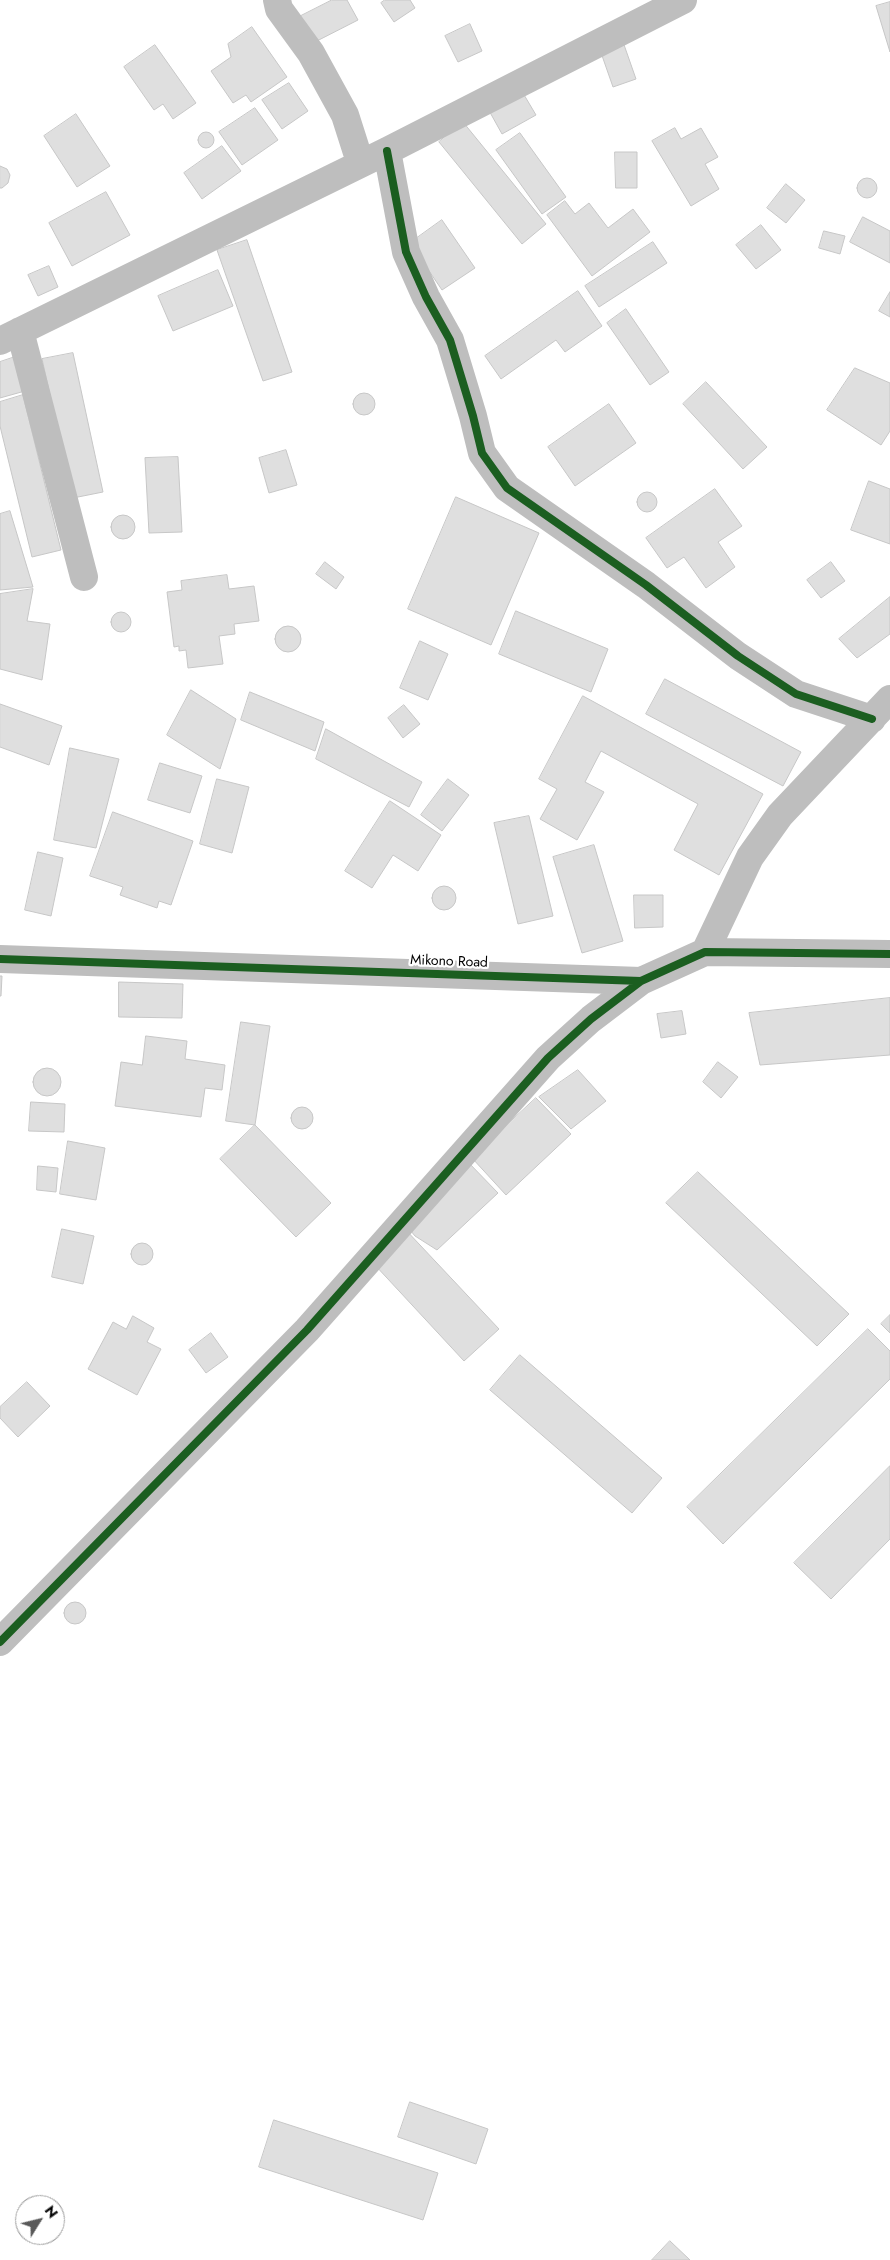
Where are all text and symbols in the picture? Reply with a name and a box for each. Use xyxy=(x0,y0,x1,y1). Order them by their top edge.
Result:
street label: Mikono Road xyxy=(410,952,488,972)
north arrow xyxy=(15,2195,65,2245)
text: N xyxy=(40,2201,63,2222)

